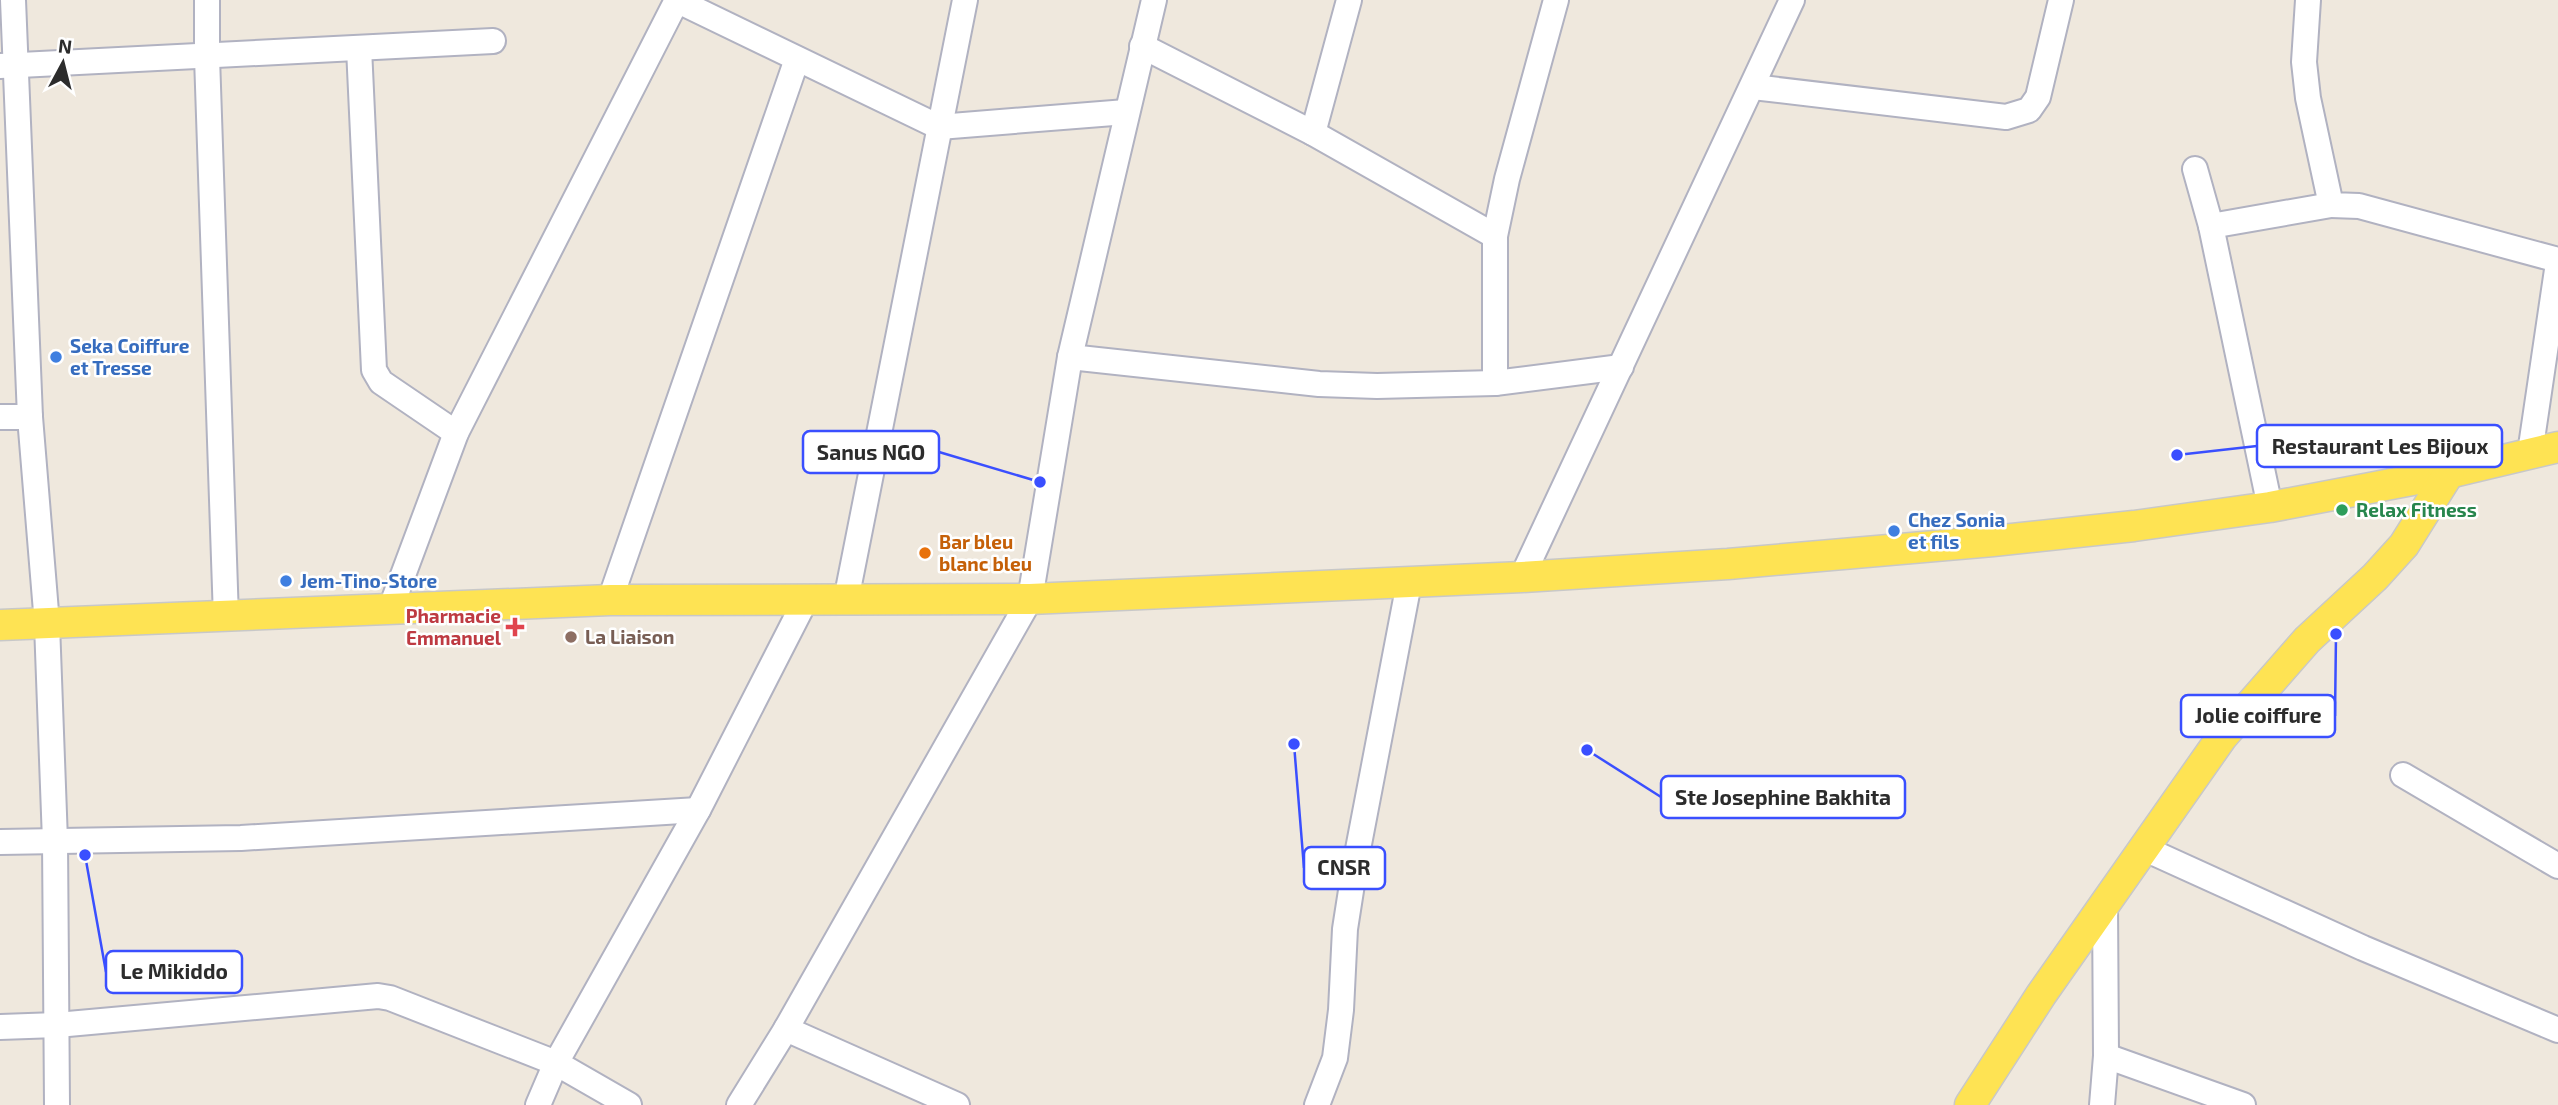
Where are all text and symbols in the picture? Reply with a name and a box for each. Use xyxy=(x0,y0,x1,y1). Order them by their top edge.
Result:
north arrow xyxy=(28,28,98,98)
text: N xyxy=(57,33,73,58)
place label: Seka Coiffure et Tresse xyxy=(70,334,190,379)
marker: Seka Coiffure et Tresse xyxy=(48,349,64,365)
callout: Restaurant Les Bijoux xyxy=(2257,425,2502,467)
callout: Sanus NGO xyxy=(803,431,939,473)
text: Restaurant Les Bijoux xyxy=(2272,433,2488,458)
text: Sanus NGO xyxy=(817,439,925,464)
place label: Relax Fitness xyxy=(2356,498,2477,521)
marker: Relax Fitness xyxy=(2334,502,2350,518)
place label: Chez Sonia et fils xyxy=(1908,508,2005,553)
marker: Chez Sonia et fils xyxy=(1886,523,1902,539)
place label: Bar bleu blanc bleu xyxy=(939,530,1032,575)
marker: Bar bleu blanc bleu xyxy=(917,545,933,561)
place label: Jem-Tino-Store xyxy=(300,569,437,592)
marker: Jem-Tino-Store xyxy=(278,573,294,589)
place label: Pharmacie Emmanuel xyxy=(406,604,502,649)
marker: Pharmacie Emmanuel xyxy=(507,619,523,635)
place label: La Liaison xyxy=(585,625,674,648)
marker: La Liaison xyxy=(563,629,579,645)
callout: Jolie coiffure xyxy=(2181,695,2335,737)
text: Jolie coiffure xyxy=(2195,702,2322,727)
callout: Ste Josephine Bakhita xyxy=(1661,776,1905,818)
text: Ste Josephine Bakhita xyxy=(1675,784,1891,809)
callout: CNSR xyxy=(1304,847,1385,889)
text: CNSR xyxy=(1317,854,1371,879)
callout: Le Mikiddo xyxy=(106,951,242,993)
text: Le Mikiddo xyxy=(120,958,228,983)

